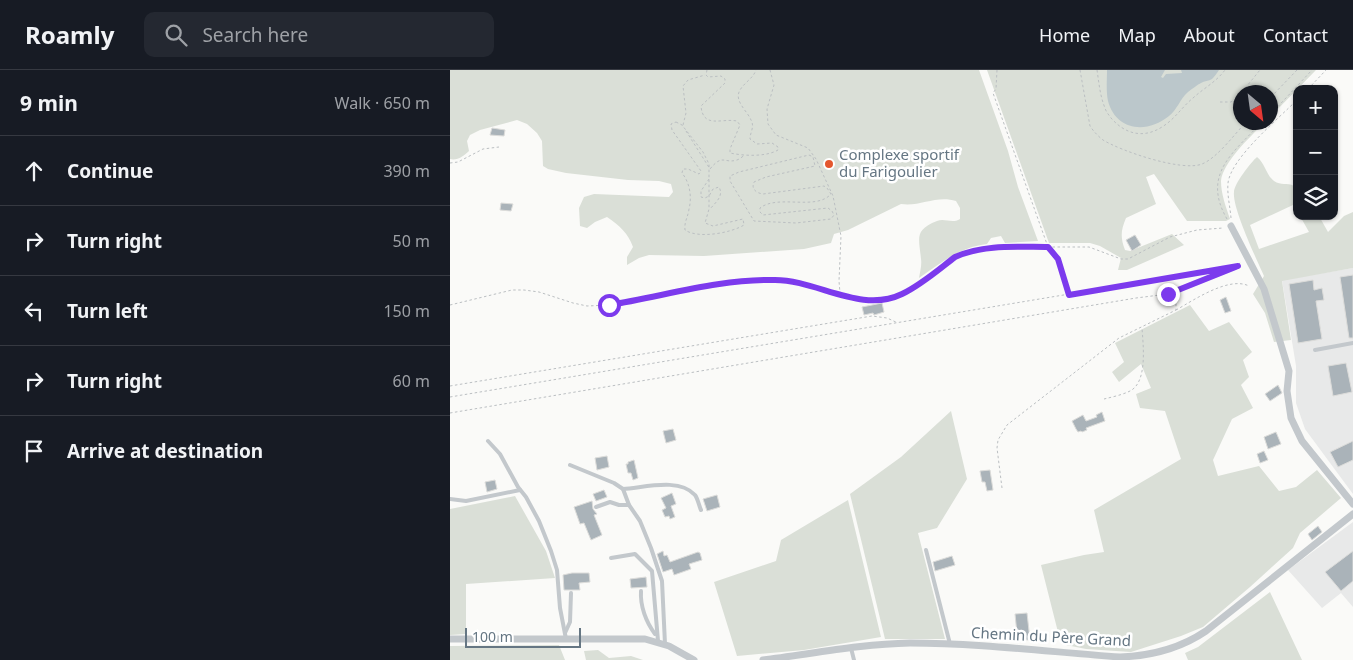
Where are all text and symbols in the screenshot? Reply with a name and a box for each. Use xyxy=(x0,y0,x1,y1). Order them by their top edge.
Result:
search box xyxy=(144,12,494,57)
text: Roamly xyxy=(25,18,114,51)
icon: search xyxy=(162,21,190,49)
text: Search here xyxy=(202,22,308,48)
text: Home xyxy=(1039,23,1090,47)
text: Map xyxy=(1118,23,1156,47)
text: About xyxy=(1184,23,1235,47)
text: Contact xyxy=(1263,23,1328,47)
north arrow xyxy=(1233,85,1278,130)
map controls xyxy=(1293,85,1338,220)
button: + xyxy=(1293,85,1338,130)
text: 9 min xyxy=(20,89,78,117)
text: Walk · 650 m xyxy=(335,92,430,114)
button: − xyxy=(1293,130,1338,175)
place label: Complexe sportif du Farigoulier xyxy=(839,144,960,181)
icon: ahead xyxy=(20,157,48,185)
text: Continue xyxy=(67,158,153,184)
marker: Complexe sportif du Farigoulier xyxy=(823,158,835,170)
text: 390 m xyxy=(383,160,430,182)
button: layers xyxy=(1293,175,1338,220)
icon: right xyxy=(20,227,48,255)
text: Turn right xyxy=(67,228,162,254)
text: 50 m xyxy=(393,230,430,252)
route end xyxy=(1157,283,1180,306)
route start xyxy=(598,294,621,317)
icon: left xyxy=(20,297,48,325)
text: Turn left xyxy=(67,298,148,324)
text: 150 m xyxy=(383,300,430,322)
icon: right xyxy=(20,367,48,395)
text: Turn right xyxy=(67,368,162,394)
text: 60 m xyxy=(393,370,430,392)
icon: arrive xyxy=(20,437,48,465)
text: Arrive at destination xyxy=(67,438,263,464)
street label: Chemin du Père Grand xyxy=(971,622,1132,650)
scale bar xyxy=(465,625,581,648)
text: 100 m xyxy=(472,627,513,646)

